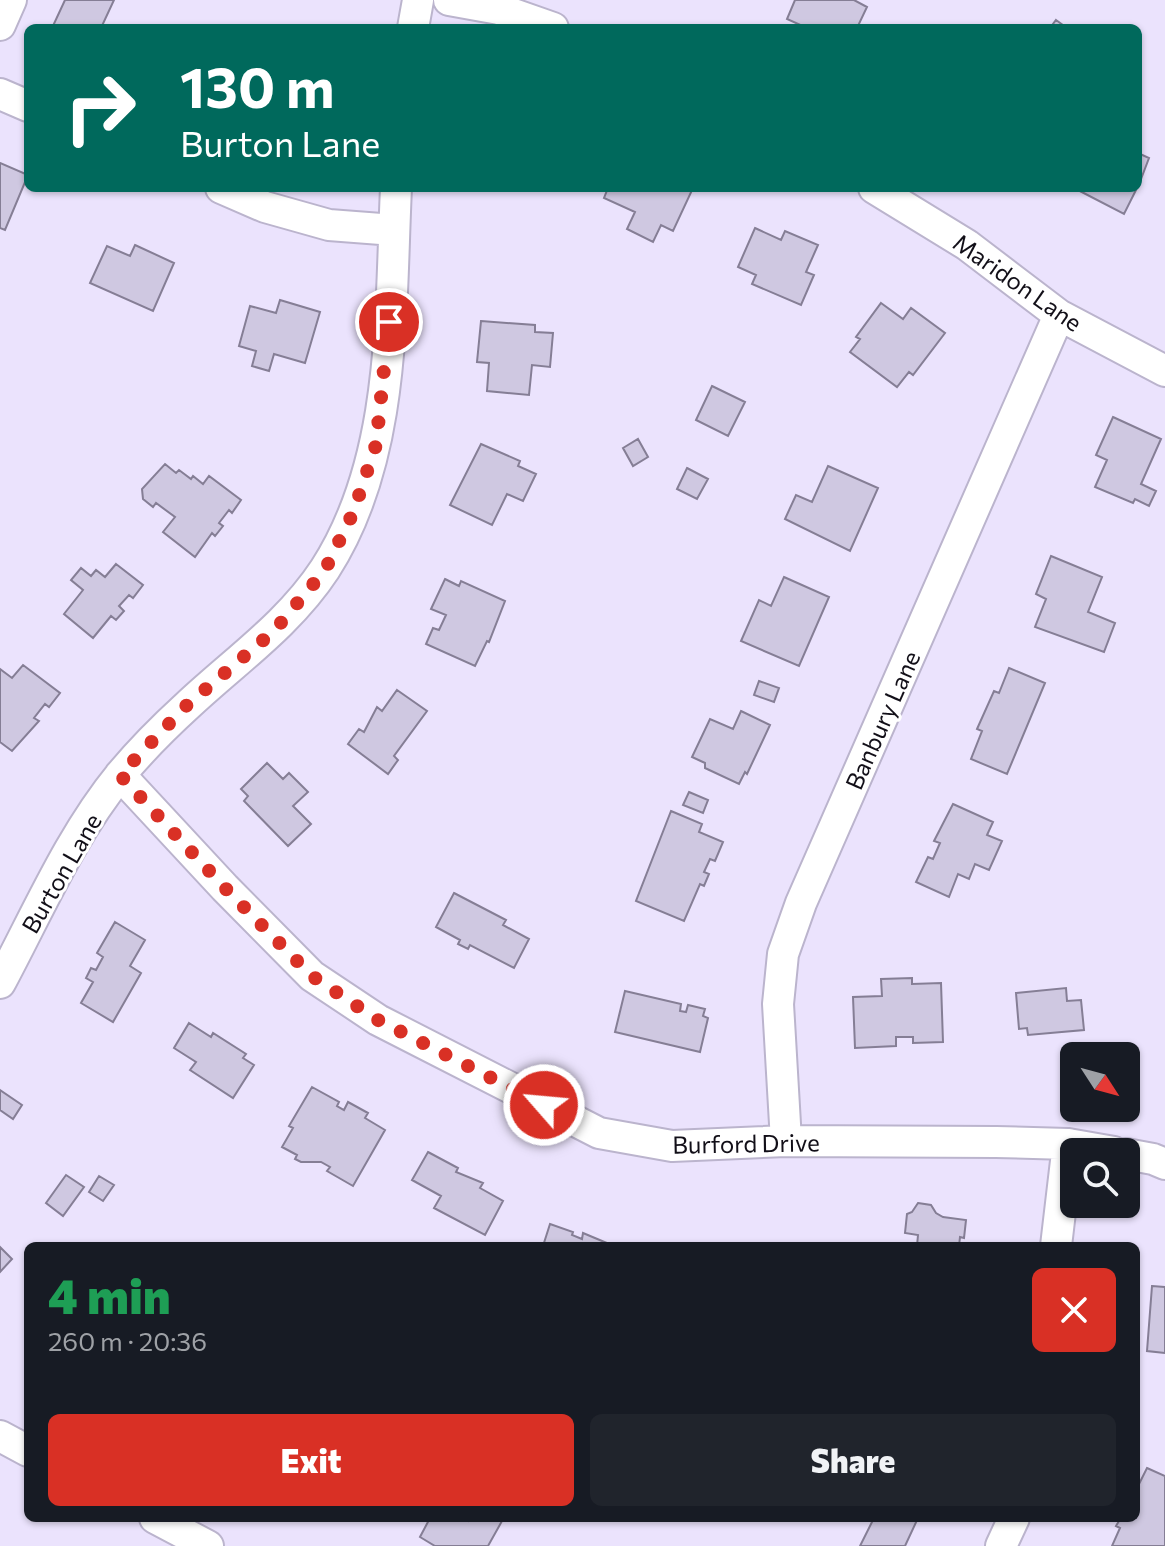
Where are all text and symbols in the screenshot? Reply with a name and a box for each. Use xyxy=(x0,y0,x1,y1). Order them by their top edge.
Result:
text: 130 m xyxy=(180,51,335,120)
icon: right xyxy=(48,56,152,160)
text: Burton Lane xyxy=(180,120,380,164)
street label: Maridon Lane xyxy=(948,227,1088,337)
pin xyxy=(355,288,423,356)
icon: arrive xyxy=(367,300,411,344)
street label: Banbury Lane xyxy=(839,646,925,794)
street label: Burton Lane xyxy=(15,808,107,938)
north arrow xyxy=(1060,1042,1140,1122)
map controls xyxy=(1060,1042,1140,1218)
position arrow xyxy=(502,1063,586,1147)
street label: Burford Drive xyxy=(672,1127,820,1159)
button: search xyxy=(1060,1138,1140,1218)
text: 4 min xyxy=(48,1265,171,1324)
button: close xyxy=(1032,1268,1116,1352)
text: 260 m · 20:36 xyxy=(48,1325,207,1356)
button: Exit xyxy=(48,1414,574,1506)
button: Share xyxy=(590,1414,1116,1506)

